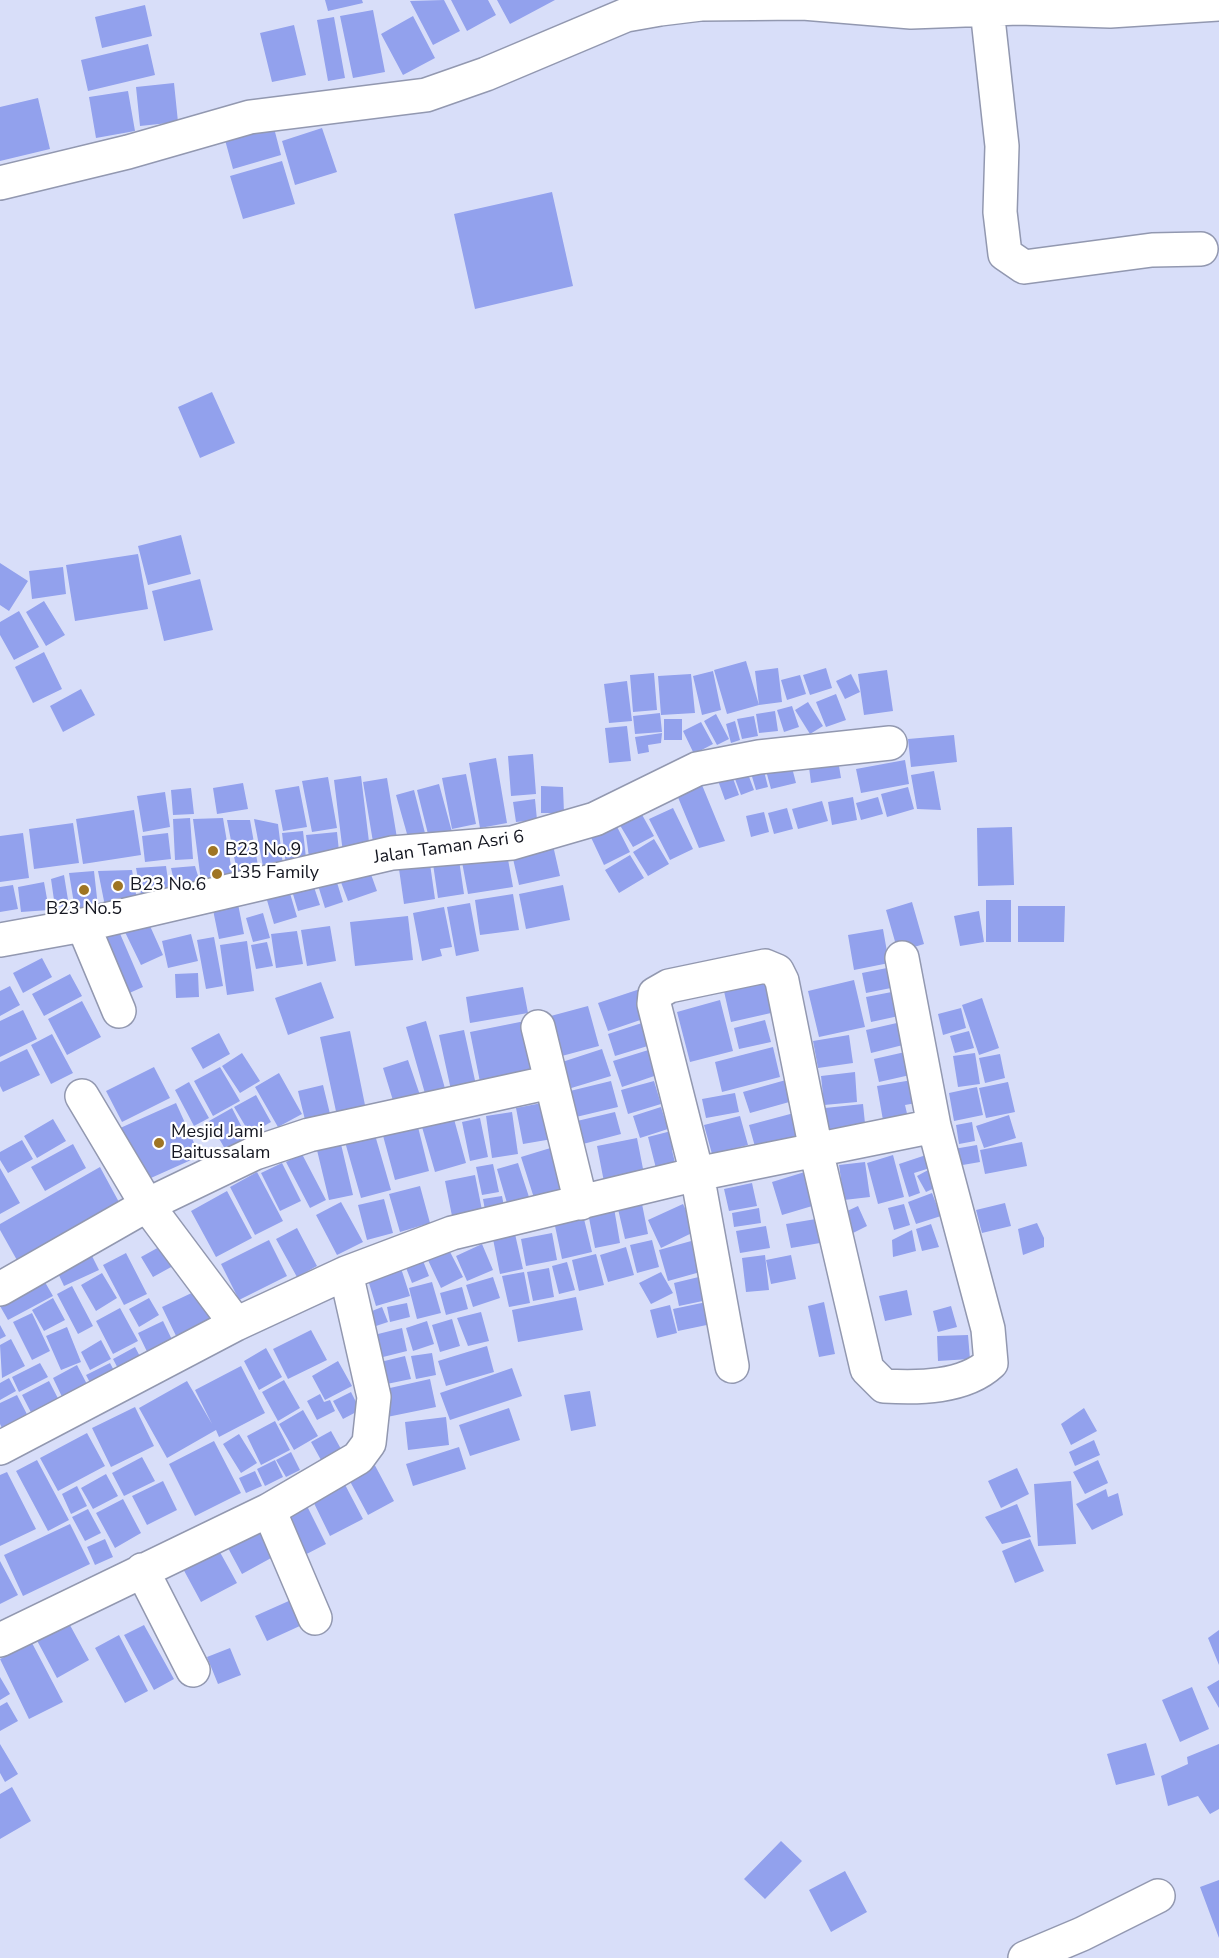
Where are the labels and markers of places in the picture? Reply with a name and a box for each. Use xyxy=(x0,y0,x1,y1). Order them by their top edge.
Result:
place label: B23 No.9 xyxy=(225,840,301,862)
marker: B23 No.9 xyxy=(206,844,220,858)
place label: 135 Family xyxy=(229,863,319,885)
marker: 135 Family xyxy=(210,867,224,881)
place label: B23 No.6 xyxy=(130,875,206,897)
marker: B23 No.6 xyxy=(111,879,125,893)
marker: B23 No.5 xyxy=(77,883,91,897)
place label: B23 No.5 xyxy=(46,899,122,921)
place label: Mesjid Jami Baitussalam xyxy=(171,1122,270,1164)
marker: Mesjid Jami Baitussalam xyxy=(152,1136,166,1150)

